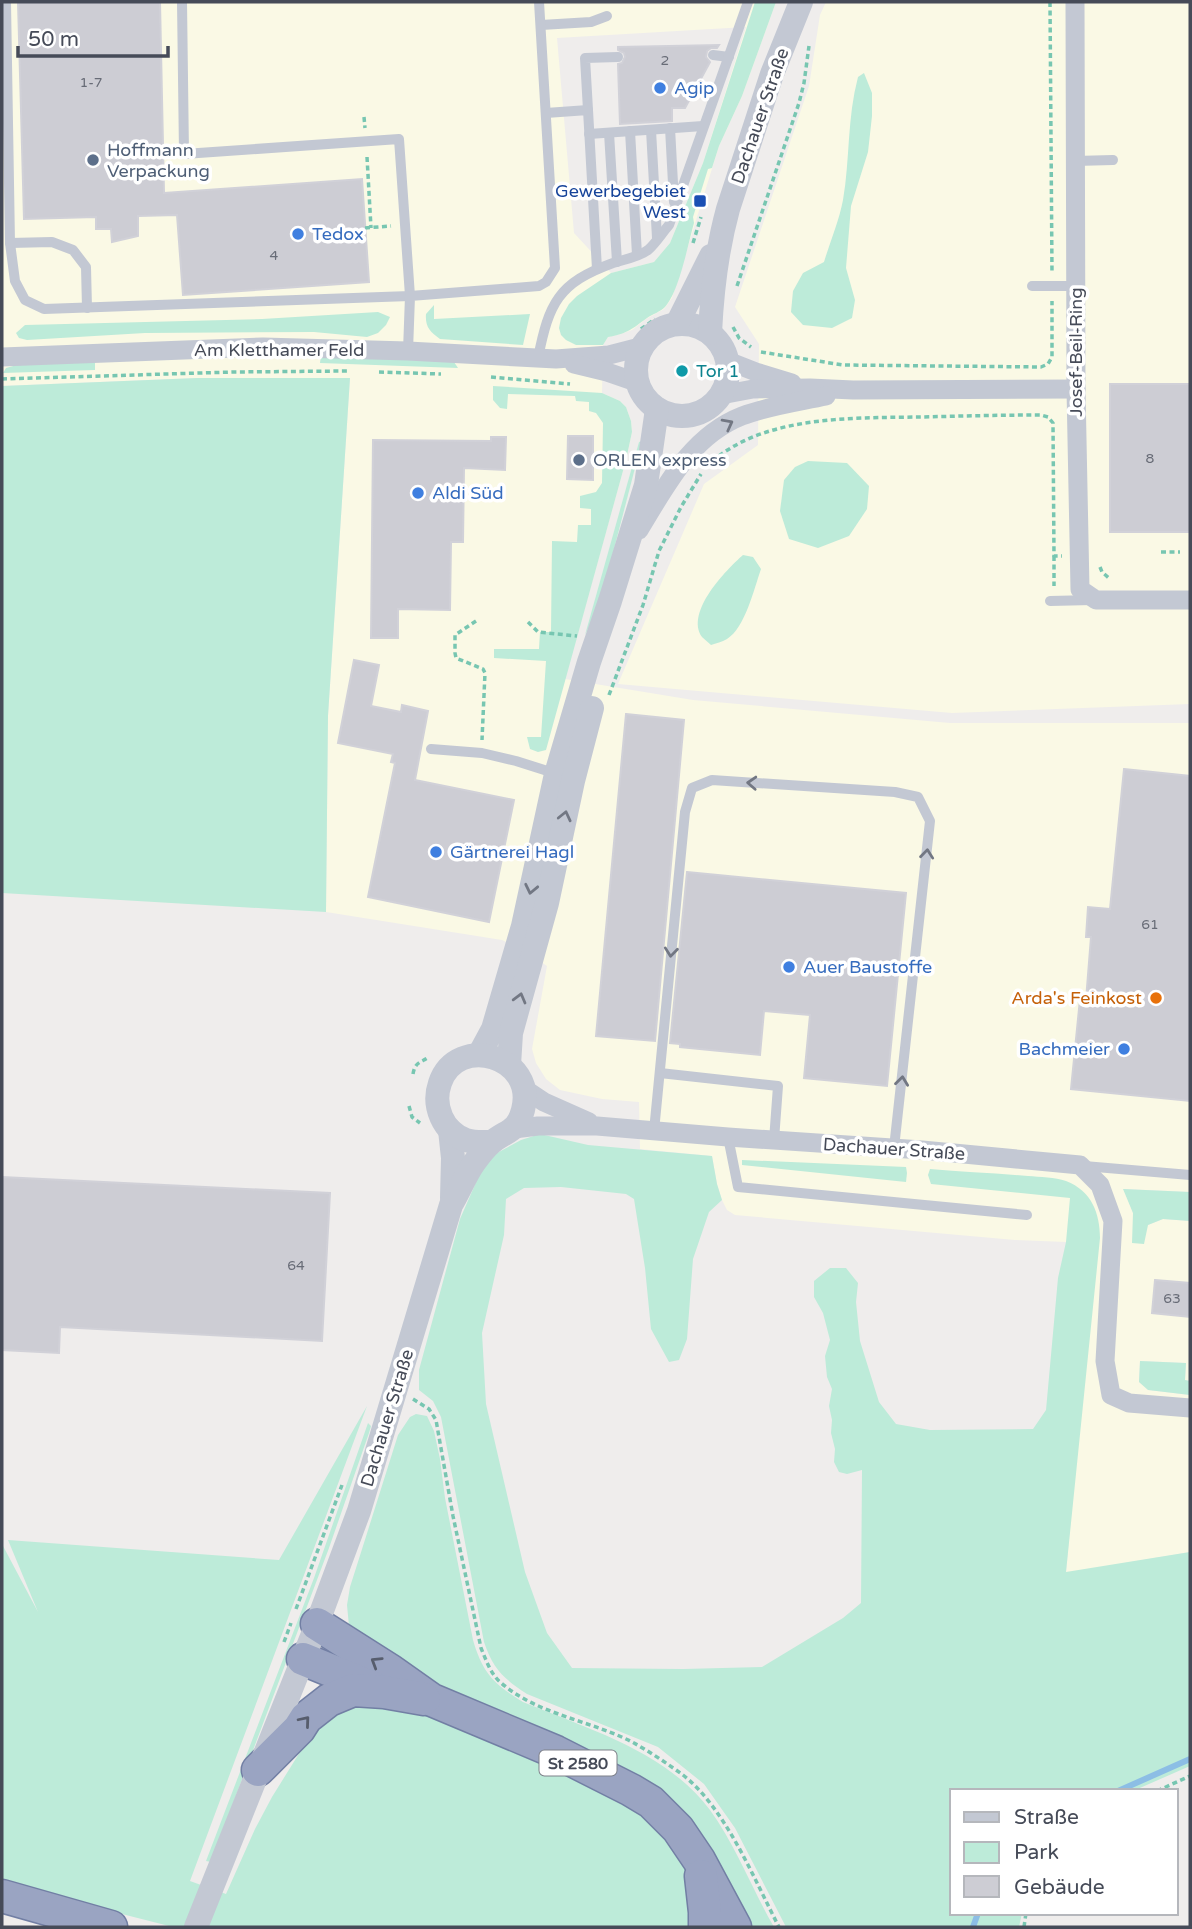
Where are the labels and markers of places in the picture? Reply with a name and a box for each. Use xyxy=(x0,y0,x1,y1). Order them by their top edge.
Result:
place label: Agip xyxy=(674,77,714,99)
marker: Agip xyxy=(652,80,668,96)
place label: Hoffmann Verpackung xyxy=(107,139,210,182)
marker: Hoffmann Verpackung xyxy=(85,152,101,168)
place label: Gewerbegebiet West xyxy=(555,180,686,223)
marker: Gewerbegebiet West xyxy=(692,193,708,209)
place label: Tedox xyxy=(312,223,364,245)
marker: Tedox xyxy=(290,226,306,242)
place label: Tor 1 xyxy=(696,360,740,382)
marker: Tor 1 xyxy=(674,363,690,379)
place label: ORLEN express xyxy=(593,449,727,471)
marker: ORLEN express xyxy=(571,452,587,468)
place label: Aldi Süd xyxy=(432,482,504,504)
marker: Aldi Süd xyxy=(410,485,426,501)
place label: Gärtnerei Hagl xyxy=(450,841,574,863)
marker: Gärtnerei Hagl xyxy=(428,844,444,860)
place label: Auer Baustoffe xyxy=(803,956,932,978)
marker: Auer Baustoffe xyxy=(781,959,797,975)
place label: Arda's Feinkost xyxy=(1011,987,1142,1009)
marker: Arda's Feinkost xyxy=(1148,990,1164,1006)
place label: Bachmeier xyxy=(1019,1038,1110,1060)
marker: Bachmeier xyxy=(1116,1041,1132,1057)

